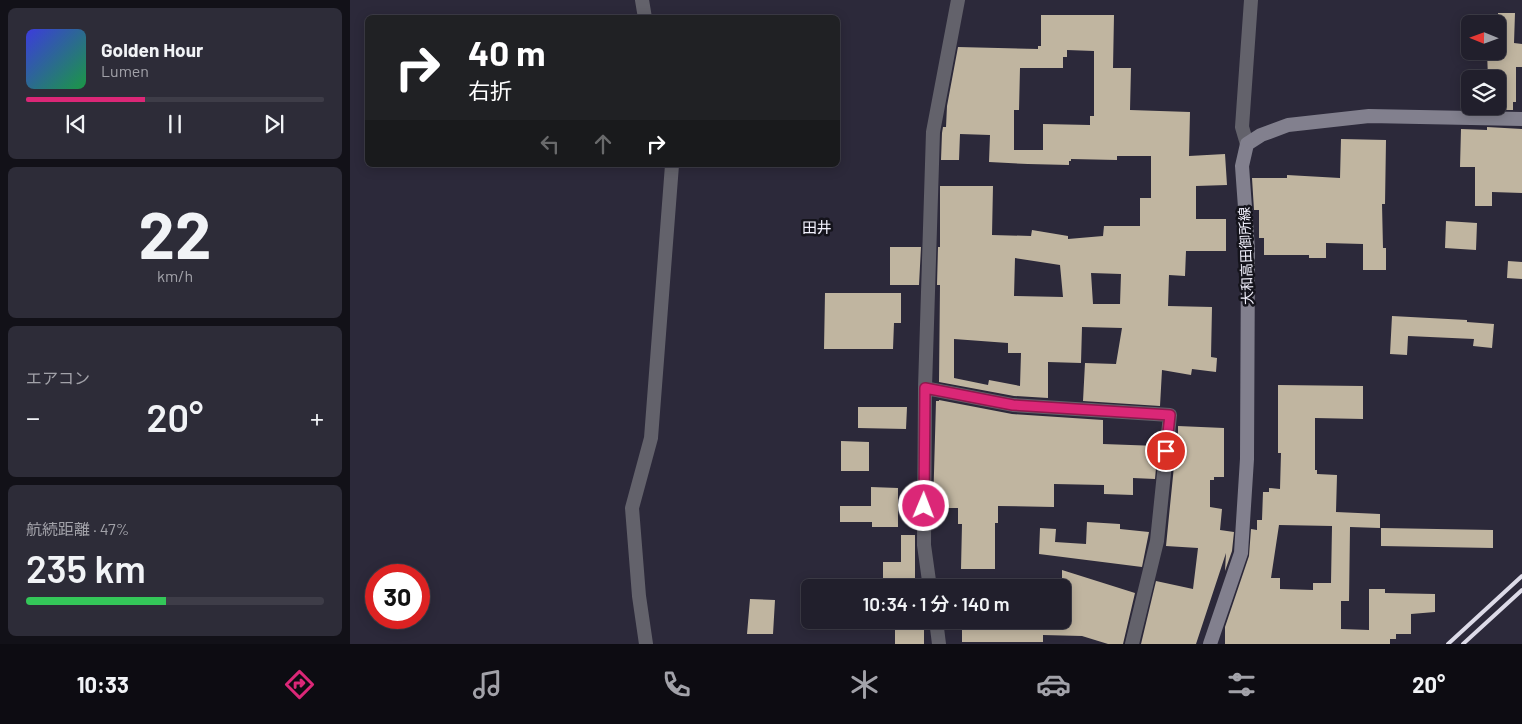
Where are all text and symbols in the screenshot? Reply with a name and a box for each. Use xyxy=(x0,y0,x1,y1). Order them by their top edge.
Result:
north arrow xyxy=(1461,15,1506,60)
map controls xyxy=(1461,15,1506,115)
text: 40 m xyxy=(468,31,545,73)
icon: right xyxy=(385,35,450,100)
text: Golden Hour xyxy=(101,38,203,61)
text: Lumen xyxy=(101,61,149,80)
button: layers xyxy=(1461,70,1506,115)
text: 右折 xyxy=(468,77,512,103)
icon: previous xyxy=(62,110,90,138)
icon: pause xyxy=(161,110,189,138)
icon: next xyxy=(260,110,288,138)
icon: left xyxy=(536,130,564,158)
icon: ahead xyxy=(589,130,617,158)
icon: right xyxy=(642,130,670,158)
text: 22 xyxy=(139,194,211,272)
street label: 大和高田御所線 xyxy=(1235,207,1256,305)
district label: 田井 xyxy=(802,218,832,236)
text: km/h xyxy=(157,266,193,285)
text: エアコン xyxy=(26,368,90,387)
text: 20° xyxy=(147,394,203,440)
text: − xyxy=(26,400,40,434)
text: + xyxy=(310,400,324,434)
pin xyxy=(1145,430,1187,472)
icon: arrive xyxy=(1152,437,1180,465)
position arrow xyxy=(897,479,949,531)
text: 航続距離 · 47% xyxy=(26,519,129,538)
text: 235 km xyxy=(26,545,146,591)
speed limit sign: 30 xyxy=(365,564,430,629)
text: 10:34 · 1 分 · 140 m xyxy=(863,592,1009,615)
icon: directions xyxy=(282,667,317,702)
icon: music xyxy=(470,667,505,702)
icon: phone xyxy=(659,667,694,702)
icon: climate xyxy=(847,667,882,702)
icon: car xyxy=(1036,667,1071,702)
icon: filters xyxy=(1224,667,1259,702)
text: 10:33 xyxy=(77,671,129,697)
text: 20° xyxy=(1412,671,1445,697)

